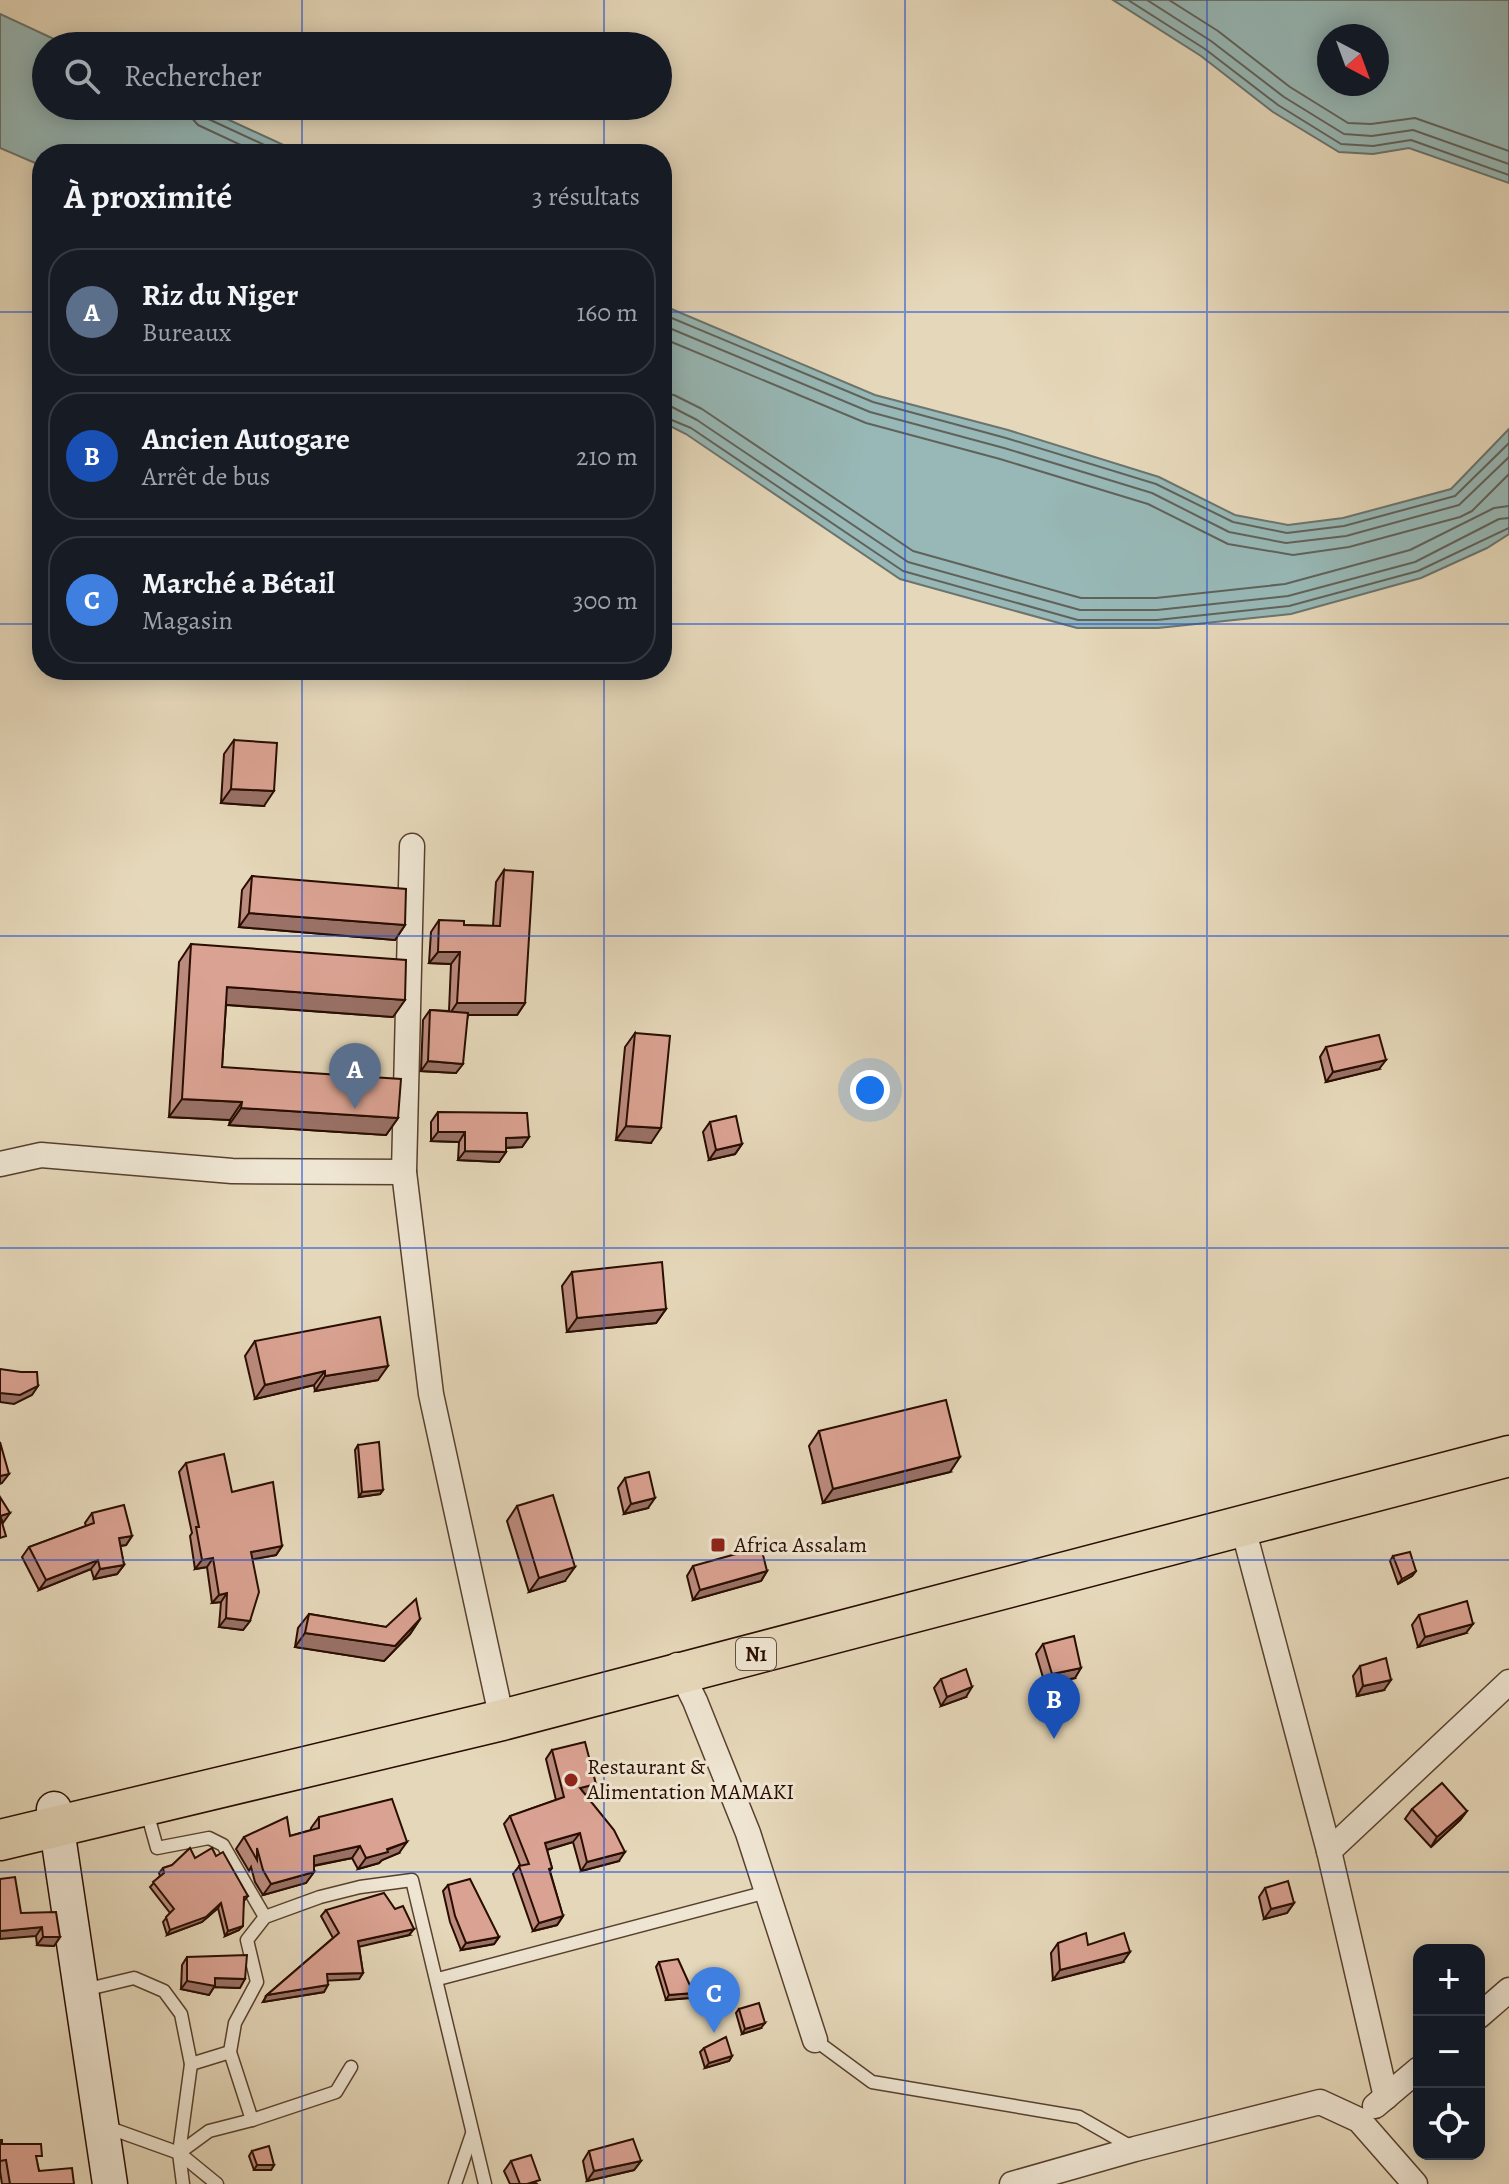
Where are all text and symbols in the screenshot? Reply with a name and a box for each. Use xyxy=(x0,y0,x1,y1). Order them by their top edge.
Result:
north arrow xyxy=(1317,24,1389,96)
search box xyxy=(32,32,672,120)
icon: search xyxy=(60,54,104,98)
text: Rechercher xyxy=(124,56,262,96)
text: À proximité xyxy=(64,173,232,220)
text: 3 résultats xyxy=(532,179,640,214)
text: Riz du Niger xyxy=(142,275,298,315)
text: A xyxy=(84,295,100,330)
text: 160 m xyxy=(576,295,638,330)
text: Bureaux xyxy=(142,315,231,350)
text: Ancien Autogare xyxy=(142,419,350,459)
text: B xyxy=(84,439,100,474)
text: 210 m xyxy=(576,439,638,474)
text: Arrêt de bus xyxy=(142,459,270,494)
text: Marché a Bétail xyxy=(142,563,335,603)
text: C xyxy=(84,583,100,618)
text: 300 m xyxy=(573,583,638,618)
text: Magasin xyxy=(142,603,233,638)
pin: A xyxy=(329,1043,381,1109)
your location xyxy=(850,1070,890,1110)
place label: Africa Assalam xyxy=(733,1530,867,1560)
marker: Africa Assalam xyxy=(709,1536,727,1554)
road number: N1 xyxy=(736,1638,776,1670)
pin: B xyxy=(1028,1673,1080,1739)
place label: Restaurant & Alimentation MAMAKI xyxy=(586,1752,794,1807)
marker: Restaurant & Alimentation MAMAKI xyxy=(562,1771,580,1789)
map controls xyxy=(1413,1944,1485,2160)
button: + xyxy=(1413,1944,1485,2016)
pin: C xyxy=(688,1967,740,2033)
button: − xyxy=(1413,2016,1485,2088)
button: locate xyxy=(1413,2088,1485,2160)

